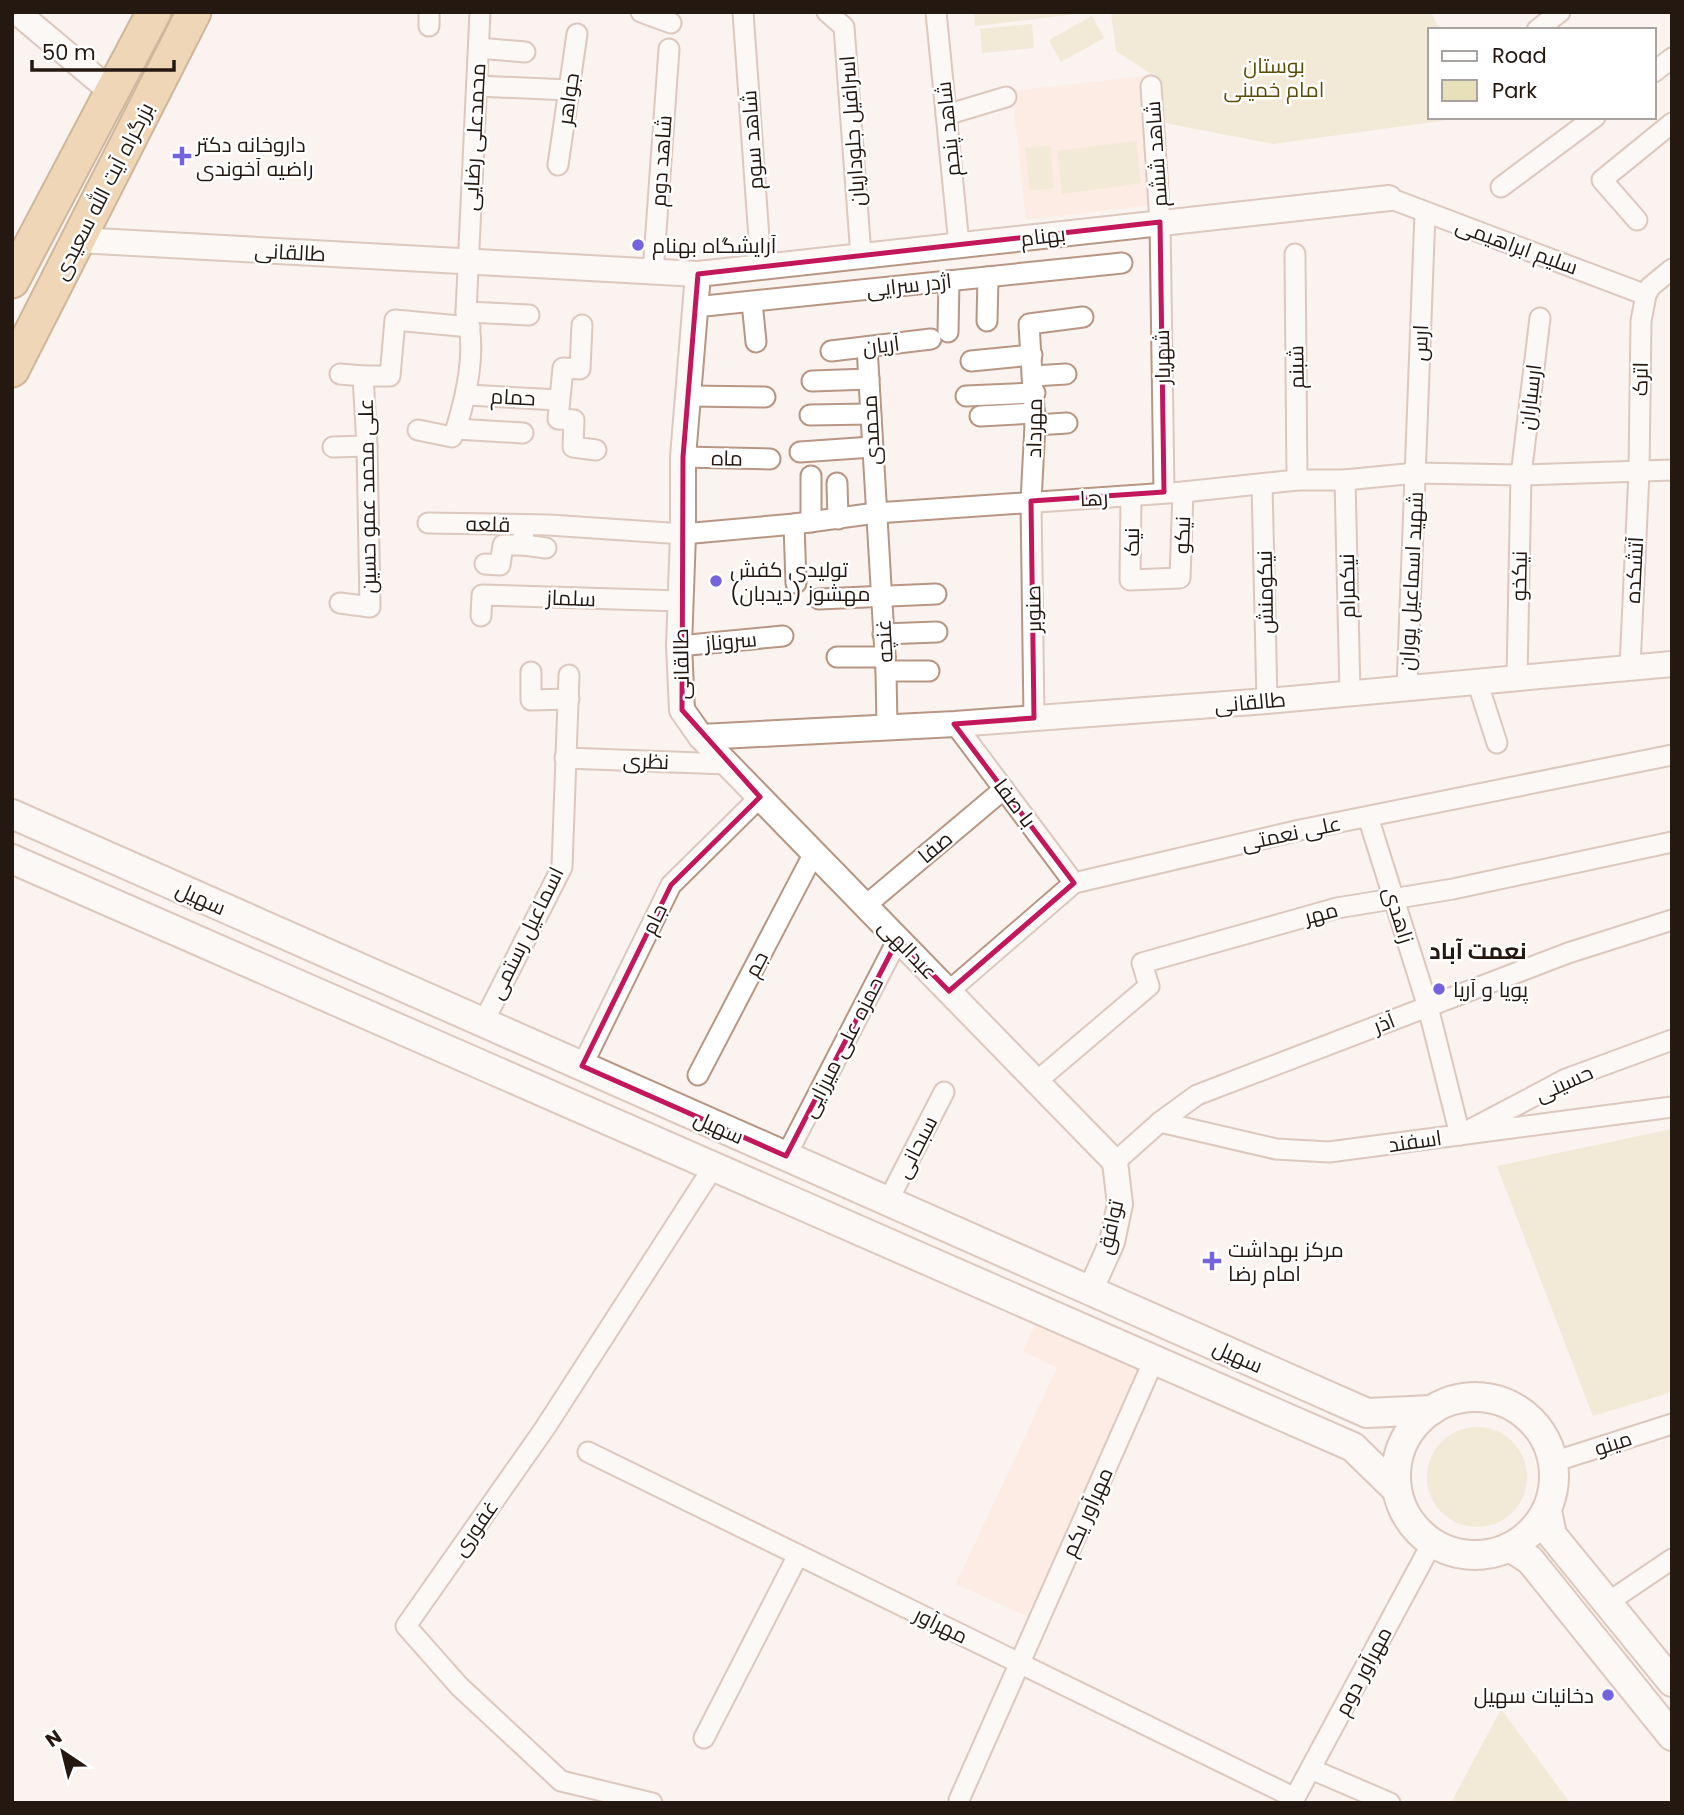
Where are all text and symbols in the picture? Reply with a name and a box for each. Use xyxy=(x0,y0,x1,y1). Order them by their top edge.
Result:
scale bar xyxy=(32,28,173,72)
legend xyxy=(1428,28,1656,119)
text: 50 m xyxy=(42,38,96,67)
text: Road xyxy=(1492,41,1547,70)
park label: بوستان امام خمینی xyxy=(1224,51,1324,104)
street label: اسرافیل جلوداریان xyxy=(832,55,872,207)
street label: محمدعلی رضایی xyxy=(456,62,492,212)
street label: جواهر xyxy=(550,71,586,128)
text: Park xyxy=(1492,76,1537,105)
street label: شاهد پنجم xyxy=(929,80,967,178)
street label: شاهد سوم xyxy=(734,89,770,191)
street label: بزرگراه آیت الله سعیدی xyxy=(46,97,160,285)
street label: شاهد ششم xyxy=(1138,100,1174,208)
street label: شاهد دوم xyxy=(643,114,679,208)
place label: داروخانه دکتر راضیه آخوندی xyxy=(195,130,313,183)
marker: داروخانه دکتر راضیه آخوندی xyxy=(174,148,190,164)
street label: سلیم ابراهیمی xyxy=(1452,210,1582,282)
street label: بهنام xyxy=(1019,219,1067,253)
place label: آرایشگاه بهنام xyxy=(652,231,777,260)
street label: طالقانی xyxy=(254,236,326,268)
marker: آرایشگاه بهنام xyxy=(630,237,646,253)
street label: اژدر سرایی xyxy=(865,266,953,304)
street label: ارس xyxy=(1405,324,1435,362)
street label: آریان xyxy=(861,328,901,362)
street label: شهریار xyxy=(1147,329,1177,386)
street label: شبنم xyxy=(1281,345,1311,389)
street label: ارسباران xyxy=(1512,362,1548,432)
street label: اترک xyxy=(1625,362,1655,396)
street label: حمام xyxy=(490,381,536,413)
street label: محمدی xyxy=(855,394,887,466)
street label: علی محمد عمو حسین xyxy=(351,398,383,594)
street label: مهرداد xyxy=(1019,398,1049,458)
street label: ماه xyxy=(711,443,743,473)
street label: رها xyxy=(1079,483,1109,513)
street label: شهید اسماعیل پوران xyxy=(1392,491,1430,671)
street label: قلعه xyxy=(465,509,511,539)
street label: نیکو xyxy=(1167,516,1197,554)
street label: نیک xyxy=(1117,528,1146,556)
street label: آتشکده xyxy=(1618,536,1650,604)
street label: نیکومنش xyxy=(1250,550,1280,634)
street label: نیکخو xyxy=(1504,551,1534,601)
street label: نیکمرام xyxy=(1332,553,1362,619)
place label: تولیدی کفش مهشوز (دیدبان) xyxy=(730,555,871,608)
marker: تولیدی کفش مهشوز (دیدبان) xyxy=(708,573,724,589)
street label: سلماز xyxy=(545,583,596,613)
street label: صنوبر xyxy=(1018,585,1048,634)
street label: غنچه xyxy=(868,619,900,663)
street label: سروناز xyxy=(703,624,758,658)
street label: طالقانی xyxy=(666,628,696,700)
street label: طالقانی xyxy=(1213,684,1287,720)
street label: نظری xyxy=(622,746,670,776)
street label: با صفا xyxy=(987,773,1043,833)
street label: علی نعمتی xyxy=(1239,808,1343,858)
street label: صفا xyxy=(912,824,958,870)
street label: اسماعیل رستمی xyxy=(481,862,571,1004)
street label: سهیل xyxy=(171,874,231,922)
street label: زاهدی xyxy=(1377,883,1421,947)
street label: مهر xyxy=(1300,895,1341,932)
street label: جام xyxy=(634,899,674,939)
street label: عبدالهی xyxy=(872,912,944,986)
district label: نعمت آباد xyxy=(1429,935,1527,967)
street label: جم xyxy=(737,946,775,982)
street label: حمزه علی میرزایی xyxy=(794,972,890,1122)
place label: پویا و آریا xyxy=(1453,975,1529,1004)
marker: پویا و آریا xyxy=(1431,981,1447,997)
street label: آذر xyxy=(1368,1006,1399,1041)
street label: حسینی xyxy=(1530,1057,1598,1109)
street label: سهیل xyxy=(689,1103,749,1151)
street label: سبحانی xyxy=(888,1111,944,1183)
street label: اسفند xyxy=(1386,1123,1444,1159)
street label: توافق xyxy=(1090,1197,1130,1257)
place label: مرکز بهداشت امام رضا xyxy=(1228,1235,1344,1288)
marker: مرکز بهداشت امام رضا xyxy=(1202,1251,1222,1271)
street label: سهیل xyxy=(1208,1332,1268,1380)
street label: مینو xyxy=(1590,1423,1636,1463)
street label: مهرآور یکم xyxy=(1054,1463,1120,1561)
street label: غفوری xyxy=(445,1494,505,1562)
street label: مهرآور xyxy=(908,1599,973,1650)
street label: مهرآور دوم xyxy=(1328,1622,1398,1720)
place label: دخانیات سهیل xyxy=(1474,1681,1594,1710)
marker: دخانیات سهیل xyxy=(1600,1687,1616,1703)
north arrow xyxy=(28,1717,98,1787)
text: N xyxy=(40,1723,67,1754)

